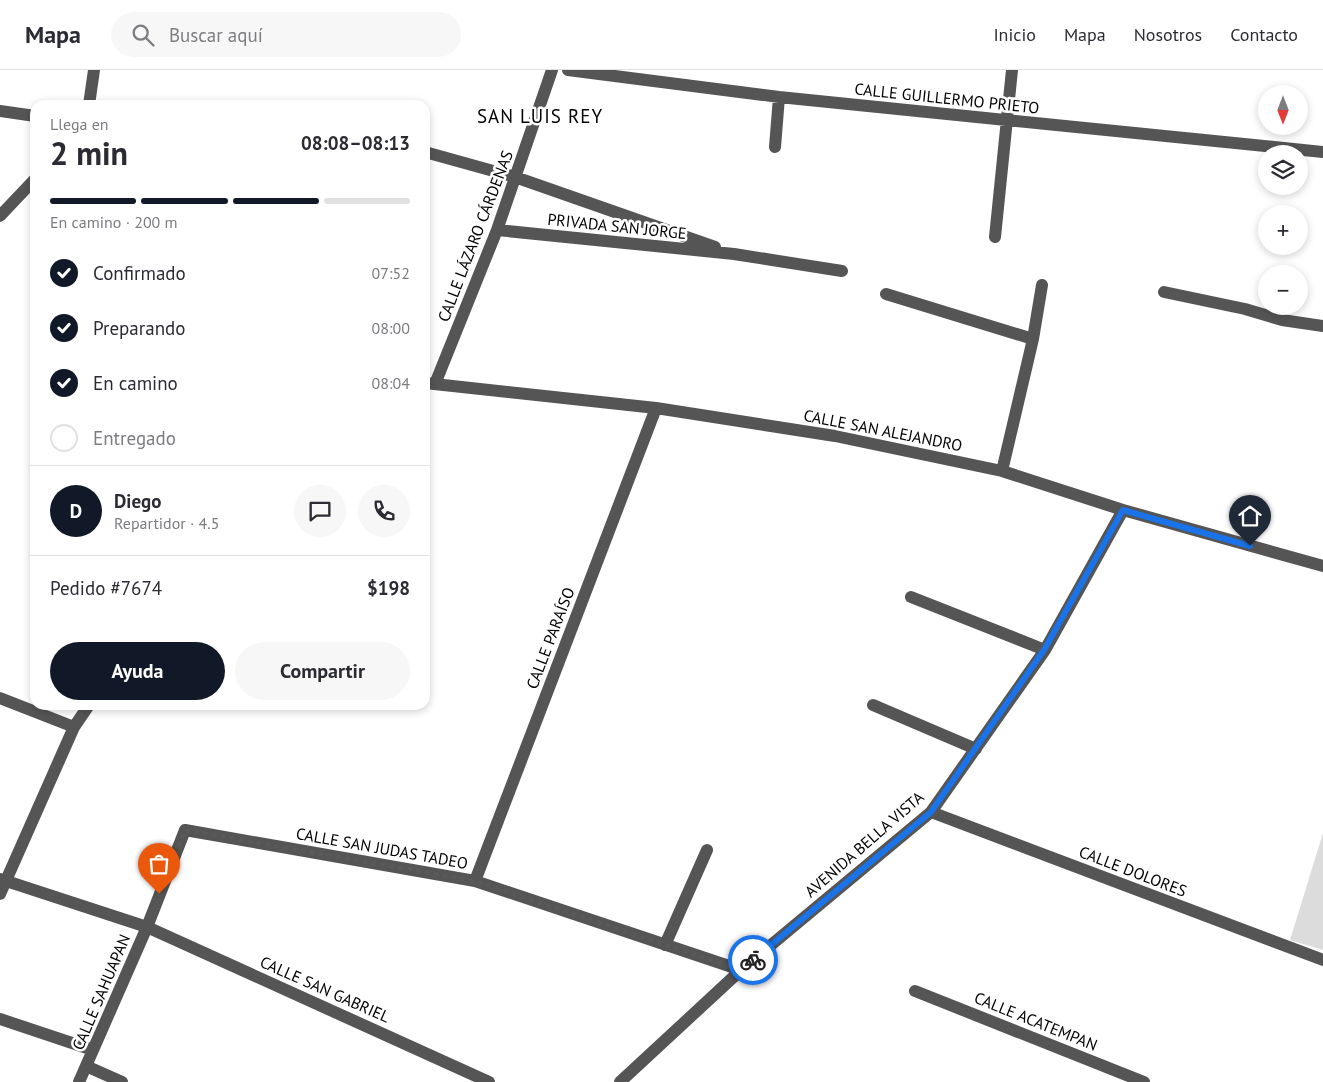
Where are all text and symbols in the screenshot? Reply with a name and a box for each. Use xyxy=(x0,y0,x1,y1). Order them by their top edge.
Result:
search box xyxy=(111,12,461,57)
text: Mapa xyxy=(25,19,81,50)
icon: search xyxy=(129,21,157,49)
text: Buscar aquí xyxy=(169,23,263,47)
text: Inicio xyxy=(993,23,1036,46)
text: Mapa xyxy=(1064,23,1106,46)
text: Nosotros xyxy=(1134,23,1202,46)
text: Contacto xyxy=(1230,23,1298,46)
street label: CALLE GUILLERMO PRIETO xyxy=(854,78,1040,118)
north arrow xyxy=(1258,85,1308,135)
map controls xyxy=(1258,85,1308,315)
district label: SAN LUIS REY xyxy=(477,104,603,128)
text: Llega en xyxy=(50,114,109,134)
text: 08:08–08:13 xyxy=(301,131,410,155)
text: 2 min xyxy=(50,132,128,174)
button: layers xyxy=(1258,145,1308,195)
street label: CALLE LÁZARO CÁRDENAS xyxy=(433,147,517,325)
button: + xyxy=(1258,205,1308,255)
street label: PRIVADA SAN JORGE xyxy=(547,209,687,243)
text: En camino · 200 m xyxy=(50,212,178,232)
icon: check xyxy=(50,259,78,287)
text: Confirmado xyxy=(93,261,186,285)
text: 07:52 xyxy=(372,263,410,283)
button: − xyxy=(1258,265,1308,315)
icon: check xyxy=(50,314,78,342)
text: Preparando xyxy=(93,316,185,340)
text: 08:00 xyxy=(372,318,410,338)
icon: check xyxy=(50,369,78,397)
text: En camino xyxy=(93,371,178,395)
text: 08:04 xyxy=(372,373,410,393)
street label: CALLE SAN ALEJANDRO xyxy=(802,405,964,455)
text: Entregado xyxy=(93,426,176,450)
button: chat xyxy=(294,485,346,537)
button: phone xyxy=(358,485,410,537)
text: Diego xyxy=(114,489,161,513)
pin xyxy=(1229,495,1271,546)
text: D xyxy=(70,499,82,523)
icon: home xyxy=(1236,502,1264,530)
text: Repartidor · 4.5 xyxy=(114,513,219,533)
text: Pedido #7674 xyxy=(50,576,162,600)
text: $198 xyxy=(367,576,410,600)
street label: CALLE PARAÍSO xyxy=(521,584,579,692)
button: Ayuda xyxy=(50,642,225,700)
button: Compartir xyxy=(235,642,410,700)
street label: AVENIDA BELLA VISTA xyxy=(800,786,928,901)
street label: CALLE SAN JUDAS TADEO xyxy=(294,823,470,873)
street label: CALLE DOLORES xyxy=(1076,841,1190,901)
pin xyxy=(138,843,180,894)
icon: bag xyxy=(145,850,173,878)
street label: CALLE SAHUAPAN xyxy=(68,931,134,1053)
courier xyxy=(728,935,778,985)
icon: bike xyxy=(739,946,767,974)
street label: CALLE SAN GABRIEL xyxy=(257,951,393,1027)
street label: CALLE ACATEMPAN xyxy=(972,987,1100,1055)

